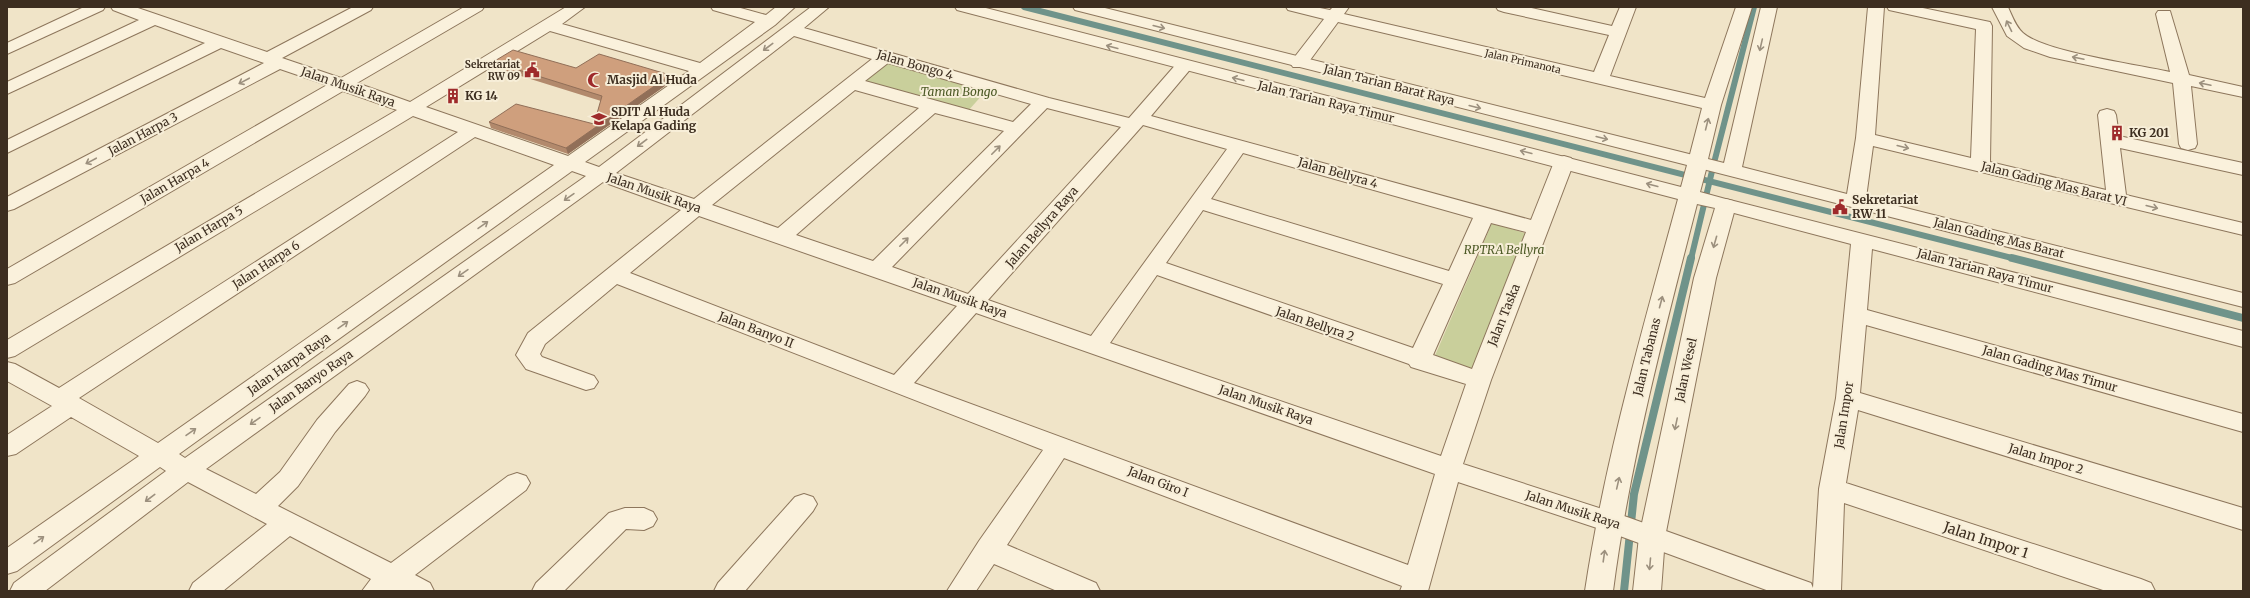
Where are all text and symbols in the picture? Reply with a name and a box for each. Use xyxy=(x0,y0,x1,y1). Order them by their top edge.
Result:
one-way arrow xyxy=(2005,20,2012,32)
one-way arrow xyxy=(1152,24,1165,31)
one-way arrow xyxy=(1756,38,1764,51)
one-way arrow xyxy=(1106,42,1119,50)
one-way arrow xyxy=(762,43,773,52)
street label: Jalan Bongo 4 xyxy=(874,46,956,83)
street label: Jalan Primanota xyxy=(1483,46,1563,77)
one-way arrow xyxy=(2071,53,2084,61)
place label: Sekretariat RW 09 xyxy=(465,58,520,83)
public building icon: Sekretariat RW 09 xyxy=(523,61,541,79)
street label: Jalan Tarian Barat Raya xyxy=(1321,61,1457,108)
street label: Jalan Musik Raya xyxy=(298,63,398,110)
mosque icon: Masjid Al Huda xyxy=(586,71,604,89)
place label: Masjid Al Huda xyxy=(607,72,697,87)
one-way arrow xyxy=(1231,75,1244,83)
street label: Jalan Tarian Raya Timur xyxy=(1255,77,1397,126)
one-way arrow xyxy=(238,78,250,85)
one-way arrow xyxy=(2199,80,2212,88)
park label: Taman Bongo xyxy=(921,84,998,99)
building icon: KG 14 xyxy=(444,87,462,105)
place label: KG 14 xyxy=(465,88,498,103)
one-way arrow xyxy=(1469,103,1482,111)
place label: SDIT Al Huda Kelapa Gading xyxy=(611,104,697,133)
street label: Jalan Harpa 3 xyxy=(105,109,180,159)
school or university icon: SDIT Al Huda Kelapa Gading xyxy=(590,110,608,128)
one-way arrow xyxy=(1704,117,1711,130)
building icon: KG 201 xyxy=(2108,124,2126,142)
place label: KG 201 xyxy=(2129,125,2170,140)
one-way arrow xyxy=(1595,135,1608,142)
one-way arrow xyxy=(637,139,648,147)
one-way arrow xyxy=(1896,143,1909,151)
one-way arrow xyxy=(991,145,1001,155)
one-way arrow xyxy=(1520,148,1533,156)
street label: Jalan Harpa 4 xyxy=(137,154,212,207)
street label: Jalan Bellyra 4 xyxy=(1296,154,1380,191)
one-way arrow xyxy=(85,157,97,165)
street label: Jalan Gading Mas Barat VI xyxy=(1979,158,2128,209)
street label: Jalan Musik Raya xyxy=(604,169,704,216)
one-way arrow xyxy=(1646,181,1659,188)
street label: Jalan Bellyra Raya xyxy=(1002,183,1081,271)
place label: Sekretariat RW 11 xyxy=(1852,192,1918,221)
one-way arrow xyxy=(564,193,575,201)
public building icon: Sekretariat RW 11 xyxy=(1831,198,1849,216)
street label: Jalan Harpa 5 xyxy=(171,202,246,255)
one-way arrow xyxy=(2145,204,2158,212)
street label: Jalan Gading Mas Barat xyxy=(1931,214,2066,261)
one-way arrow xyxy=(478,221,489,229)
one-way arrow xyxy=(1711,236,1718,249)
street label: Jalan Harpa 6 xyxy=(228,237,302,292)
one-way arrow xyxy=(900,237,909,247)
park label: RPTRA Bellyra xyxy=(1464,242,1544,257)
street label: Jalan Tarian Raya Timur xyxy=(1915,245,2055,296)
one-way arrow xyxy=(458,269,469,277)
street label: Jalan Musik Raya xyxy=(910,274,1010,321)
street label: Jalan Taska xyxy=(1484,281,1523,349)
one-way arrow xyxy=(1658,296,1665,309)
street label: Jalan Bellyra 2 xyxy=(1273,303,1356,344)
street label: Jalan Banyo II xyxy=(715,308,796,351)
street label: Jalan Tabanas xyxy=(1629,316,1664,399)
one-way arrow xyxy=(338,321,349,329)
street label: Jalan Harpa Raya xyxy=(244,329,333,398)
street label: Jalan Wesel xyxy=(1671,336,1700,404)
street label: Jalan Gading Mas Timur xyxy=(1980,342,2120,395)
street label: Jalan Banyo Raya xyxy=(265,346,356,416)
street label: Jalan Impor xyxy=(1831,380,1856,450)
street label: Jalan Musik Raya xyxy=(1216,381,1316,428)
one-way arrow xyxy=(250,417,261,425)
one-way arrow xyxy=(1671,417,1679,430)
one-way arrow xyxy=(185,428,196,436)
street label: Jalan Impor 2 xyxy=(2006,440,2085,477)
street label: Jalan Giro I xyxy=(1125,463,1190,500)
one-way arrow xyxy=(1614,477,1622,490)
street label: Jalan Musik Raya xyxy=(1523,487,1623,532)
one-way arrow xyxy=(144,493,155,502)
street label: Jalan Impor 1 xyxy=(1940,517,2031,562)
one-way arrow xyxy=(33,536,44,544)
one-way arrow xyxy=(1600,550,1608,563)
one-way arrow xyxy=(1646,557,1654,570)

